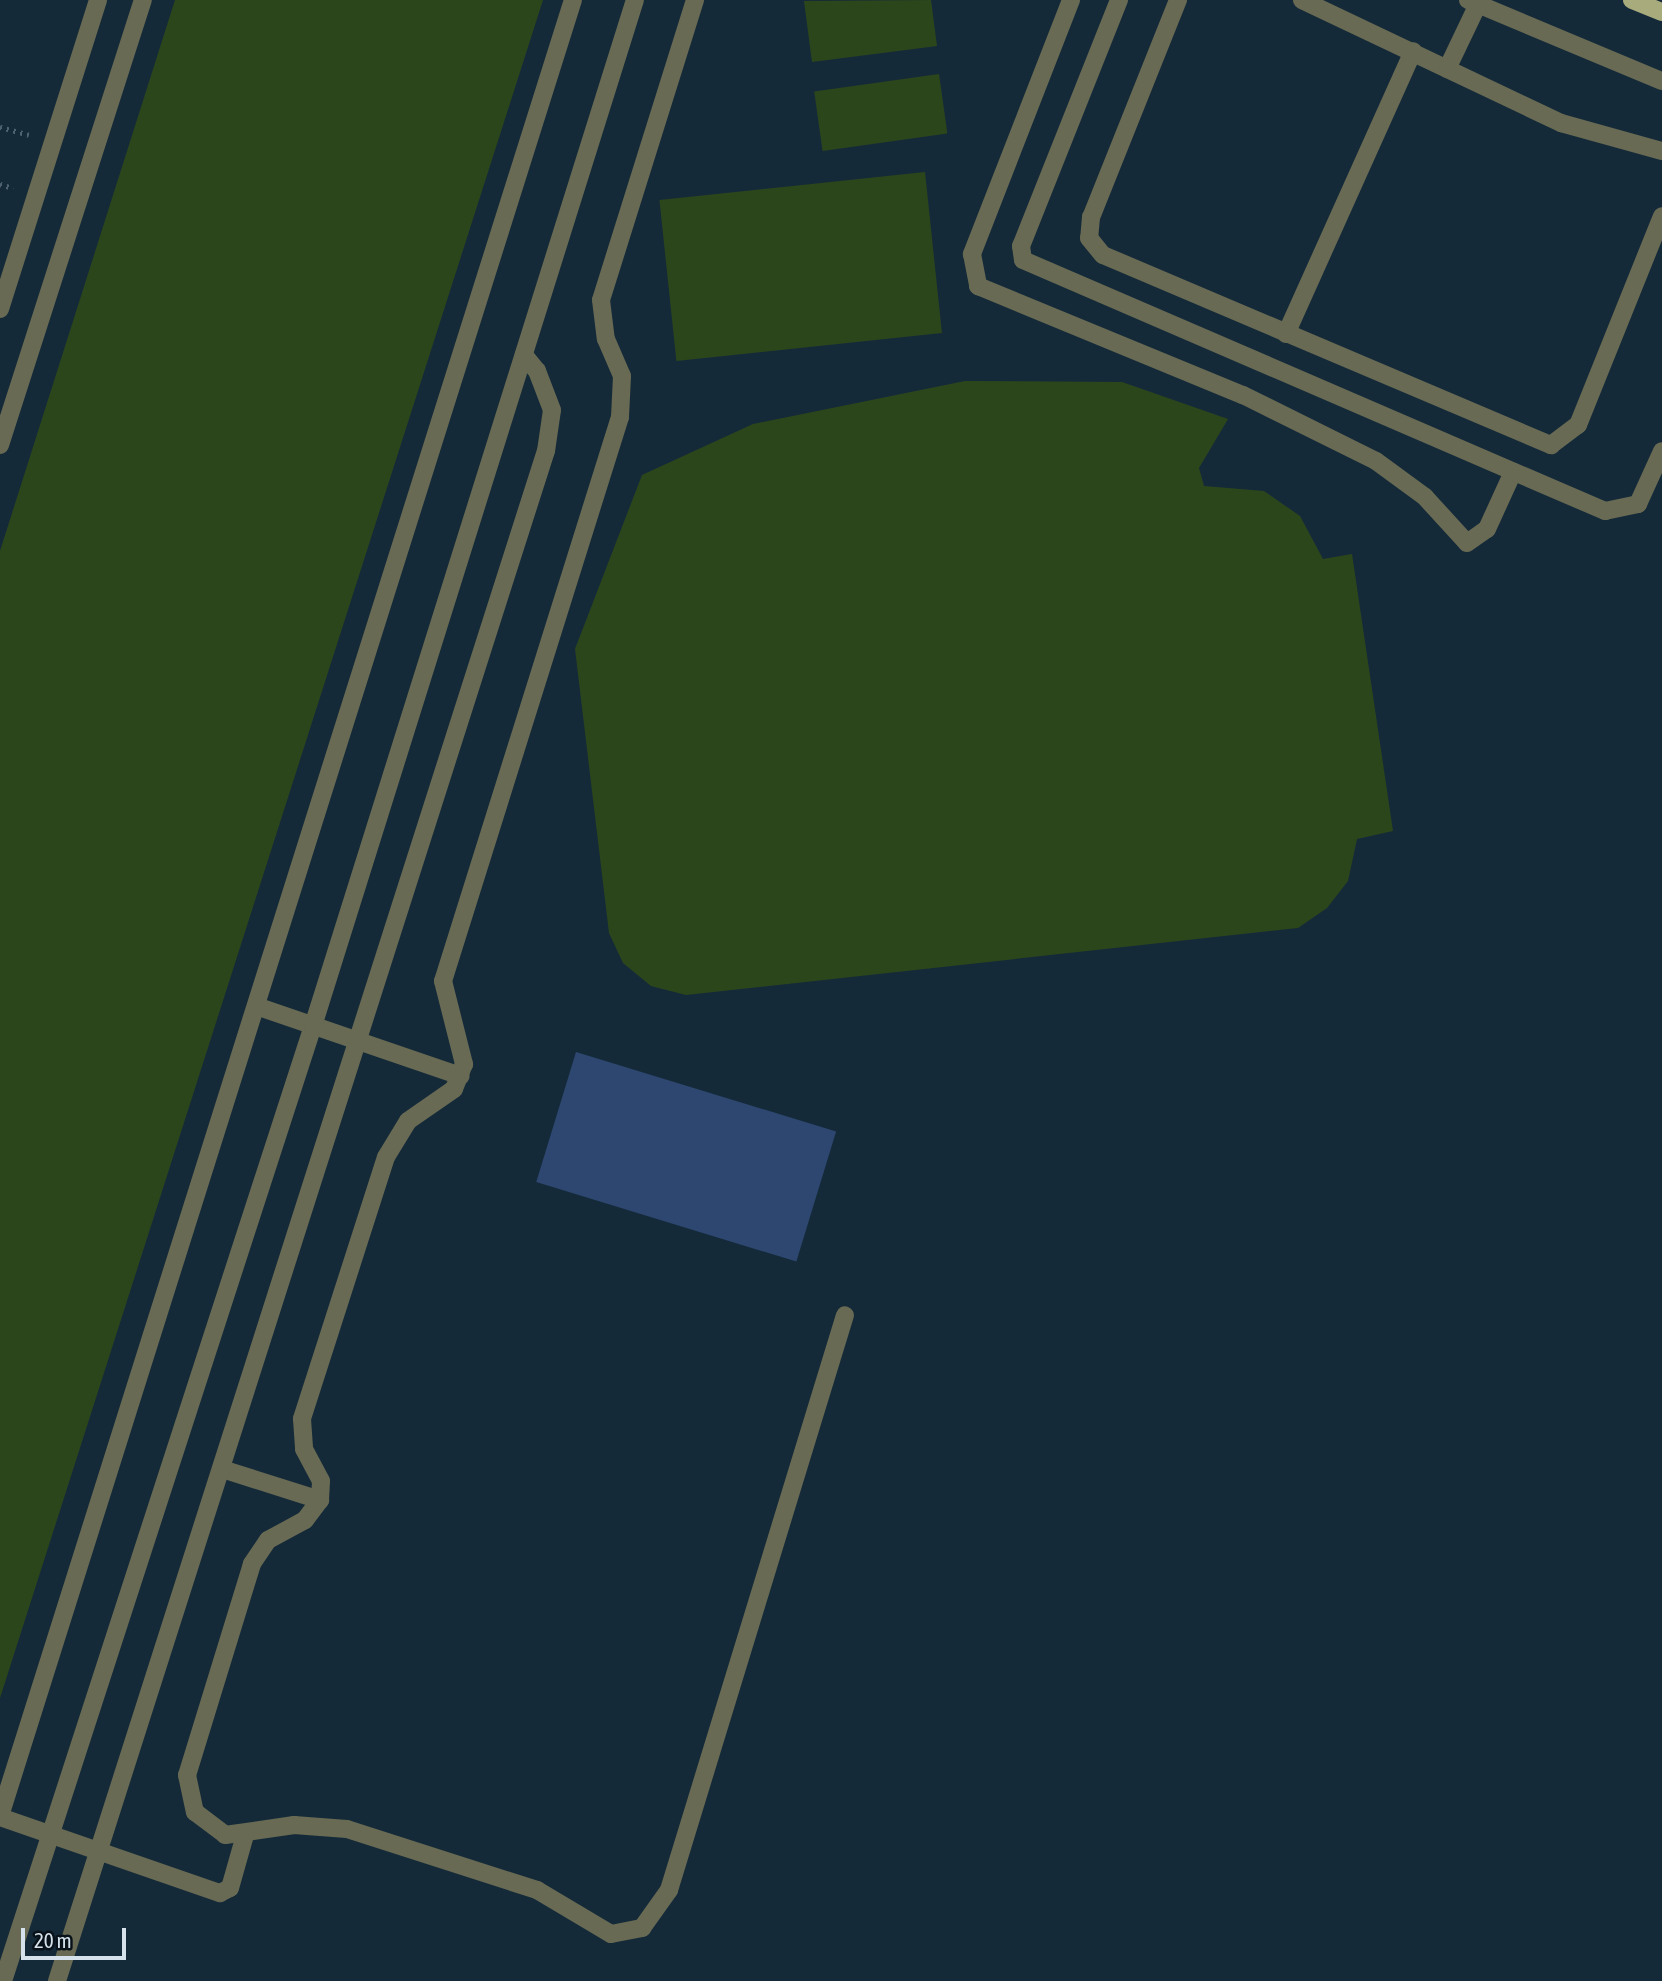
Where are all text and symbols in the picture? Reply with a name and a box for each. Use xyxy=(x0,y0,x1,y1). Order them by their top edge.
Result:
scale bar xyxy=(24,1914,130,1958)
text: 20 m xyxy=(34,1928,72,1952)

